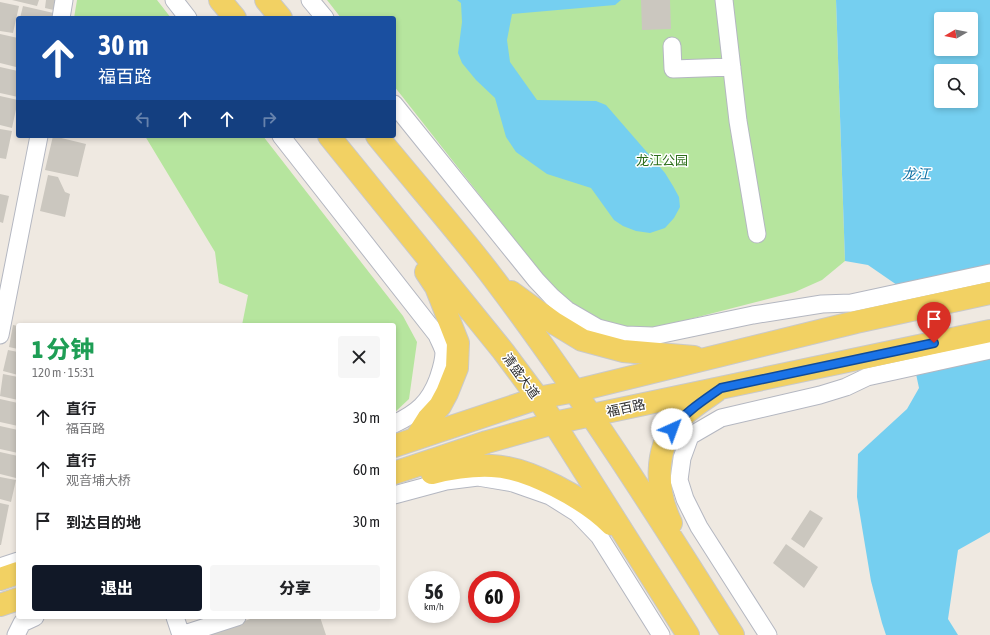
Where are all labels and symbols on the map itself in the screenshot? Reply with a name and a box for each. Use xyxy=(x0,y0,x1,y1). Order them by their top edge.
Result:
north arrow xyxy=(934,12,978,56)
park label: 龙江公园 xyxy=(636,153,688,168)
water label: 龙江 xyxy=(902,166,932,182)
pin xyxy=(917,302,951,343)
street label: 清盛大道 xyxy=(500,351,542,401)
street label: 福百路 xyxy=(605,397,647,419)
position arrow xyxy=(651,408,693,450)
speed limit sign: 60 xyxy=(468,571,520,623)

